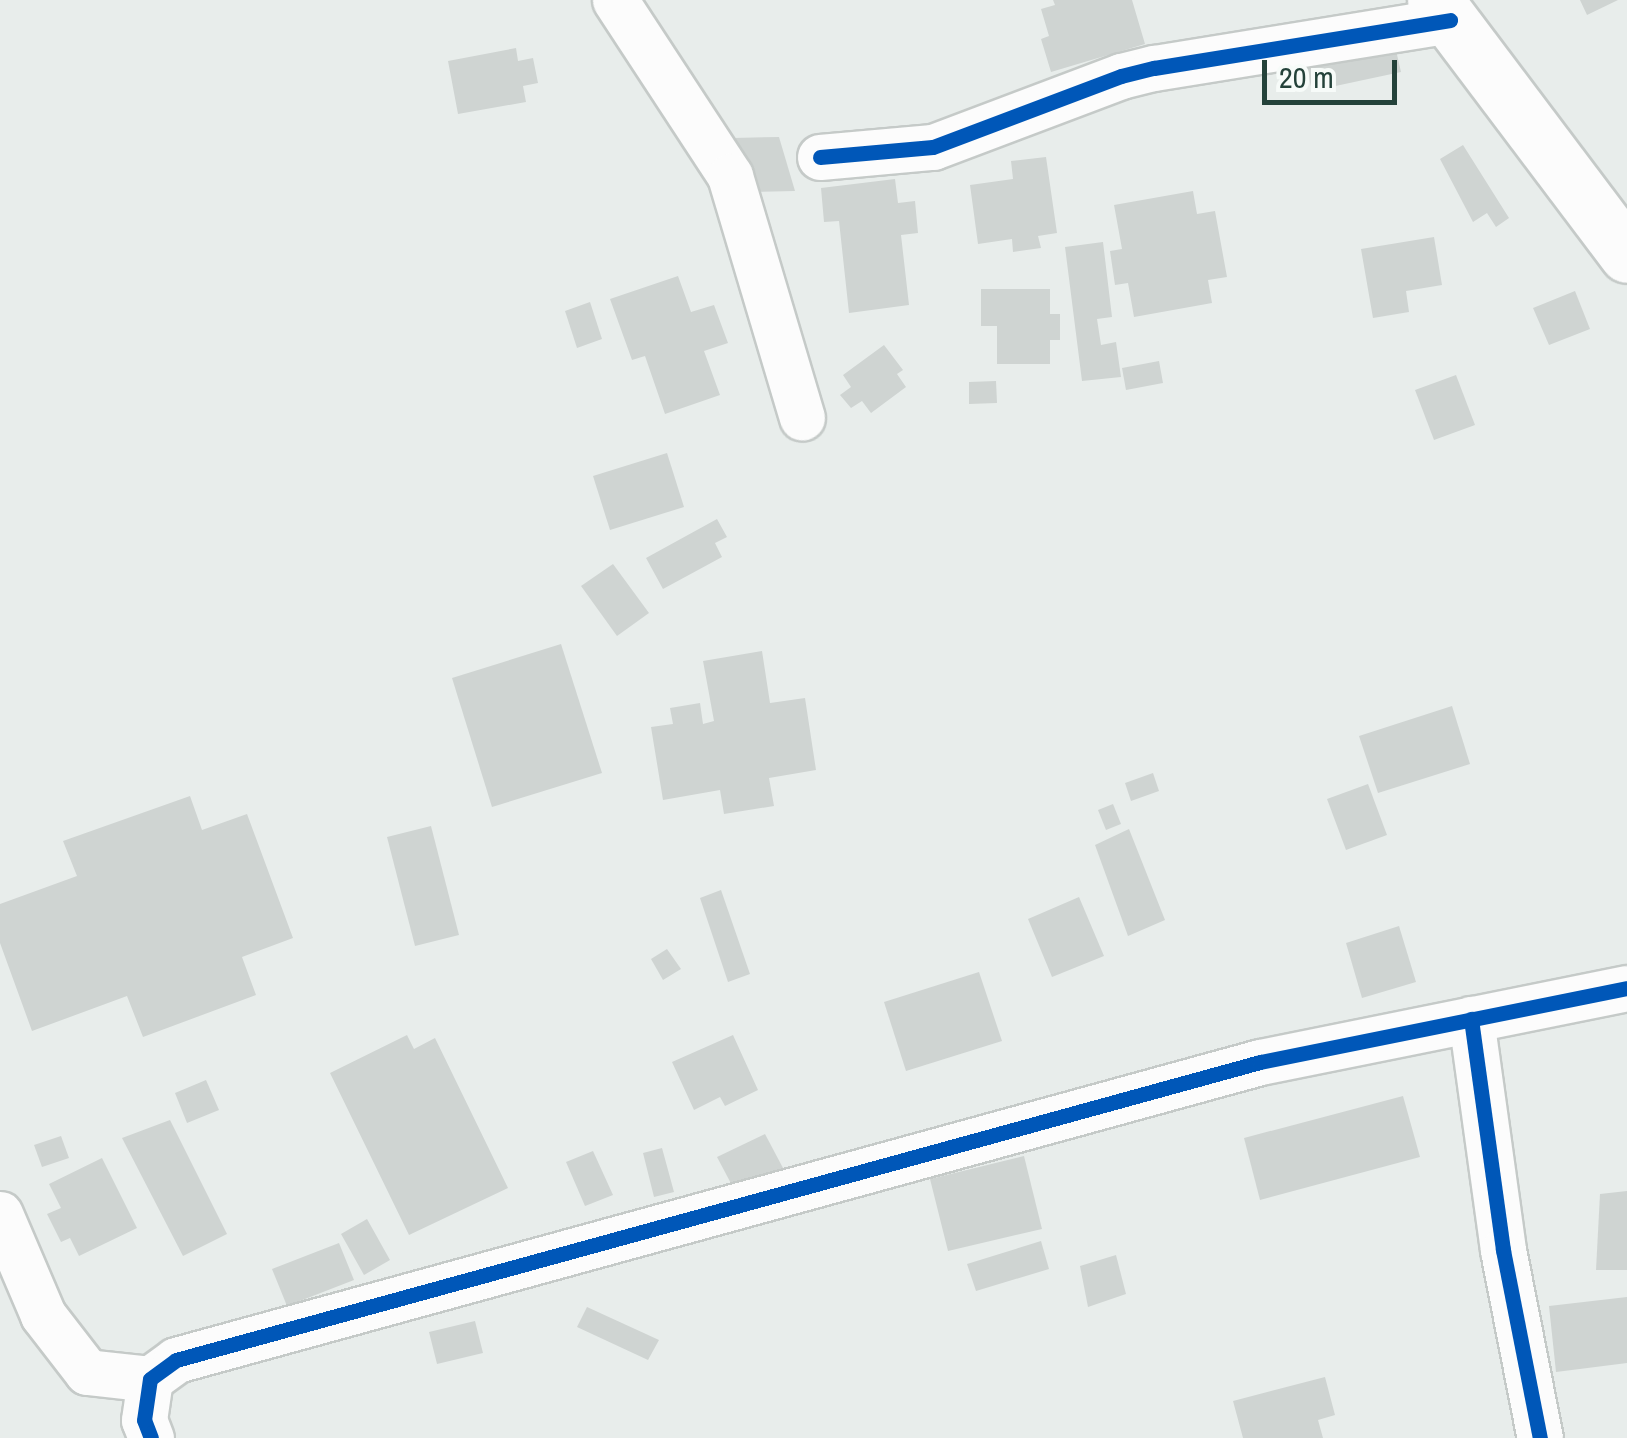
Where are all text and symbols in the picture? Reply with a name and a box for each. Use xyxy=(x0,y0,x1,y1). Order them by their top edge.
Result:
scale bar xyxy=(1267,40,1402,102)
text: 20 m xyxy=(1279,57,1334,97)

